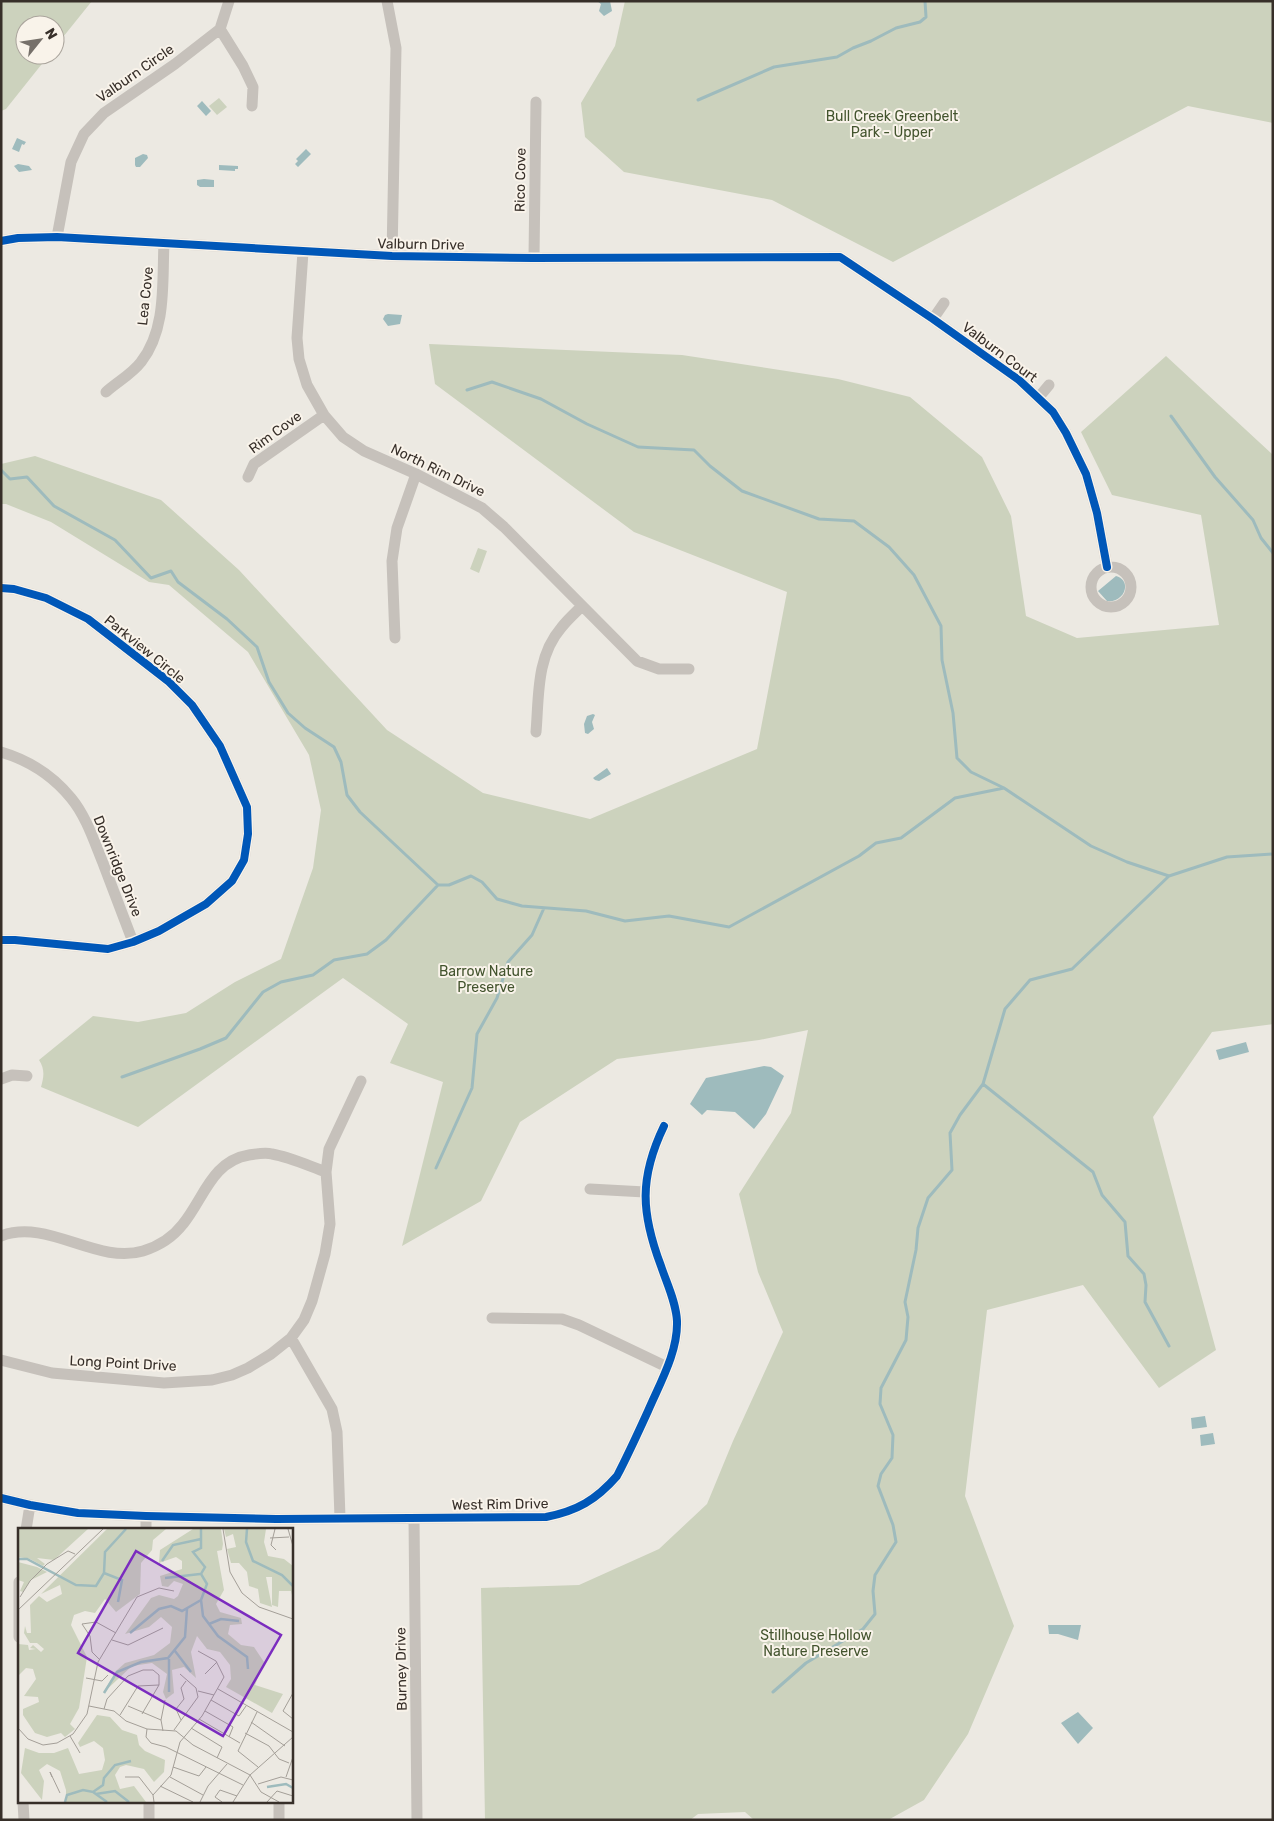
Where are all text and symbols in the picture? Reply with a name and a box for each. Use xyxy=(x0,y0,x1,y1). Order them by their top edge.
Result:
north arrow xyxy=(15,15,65,65)
text: N xyxy=(41,25,61,42)
street label: Valburn Circle xyxy=(93,40,177,106)
park label: Bull Creek Greenbelt Park - Upper xyxy=(826,108,959,141)
street label: Rico Cove xyxy=(511,148,530,212)
street label: Valburn Drive xyxy=(377,235,465,254)
street label: Lea Cove xyxy=(134,266,157,326)
street label: Valburn Court xyxy=(959,319,1041,387)
street label: Rim Cove xyxy=(246,408,305,457)
street label: North Rim Drive xyxy=(388,440,488,501)
street label: Parkview Circle xyxy=(101,612,189,687)
street label: Downridge Drive xyxy=(90,813,146,919)
park label: Barrow Nature Preserve xyxy=(439,963,533,996)
street label: Long Point Drive xyxy=(69,1352,177,1375)
street label: West Rim Drive xyxy=(451,1495,549,1514)
inset map xyxy=(18,1528,292,1804)
street label: Burney Drive xyxy=(392,1627,411,1711)
park label: Stillhouse Hollow Nature Preserve xyxy=(760,1627,872,1660)

